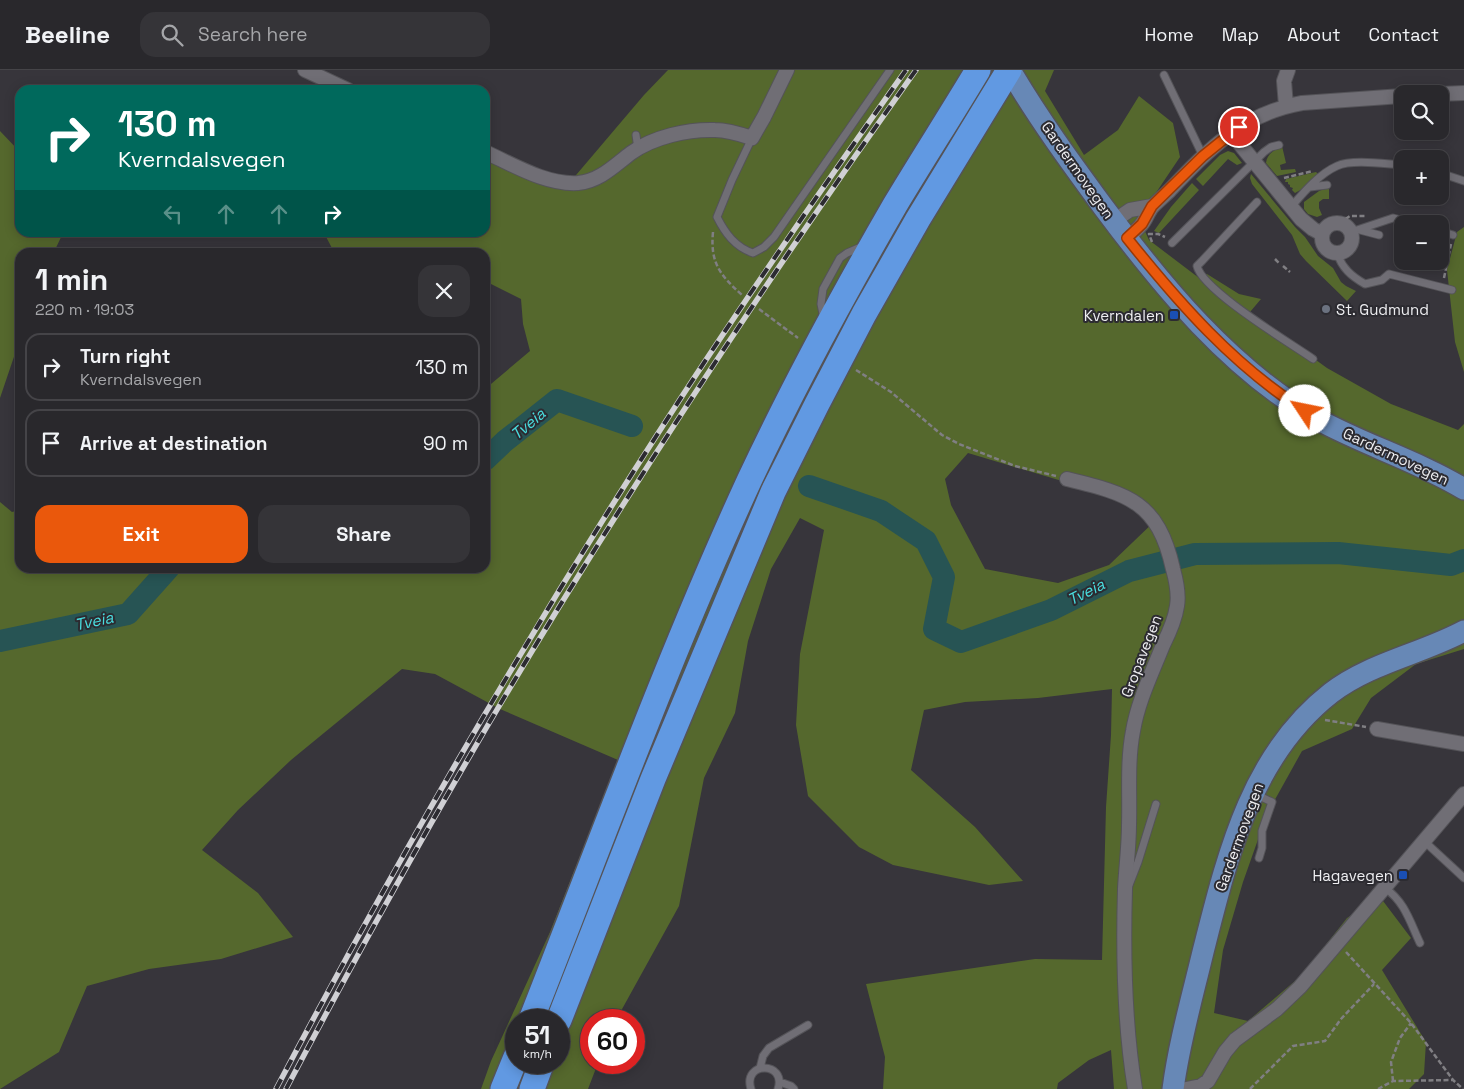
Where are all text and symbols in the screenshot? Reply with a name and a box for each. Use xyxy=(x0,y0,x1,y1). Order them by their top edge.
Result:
search box xyxy=(140,12,490,57)
text: Beeline xyxy=(25,19,110,50)
icon: search xyxy=(158,21,186,49)
text: Search here xyxy=(198,22,308,47)
text: Home xyxy=(1145,23,1194,46)
text: Map xyxy=(1222,23,1259,46)
text: About xyxy=(1287,23,1341,46)
text: Contact xyxy=(1369,23,1439,46)
map controls xyxy=(1394,85,1449,270)
button: search xyxy=(1394,85,1449,140)
text: 130 m xyxy=(118,102,217,146)
icon: right xyxy=(35,105,100,170)
pin xyxy=(1218,106,1260,148)
icon: arrive xyxy=(1225,113,1253,141)
street label: Gardermovegen xyxy=(1037,118,1119,222)
text: Kverndalsvegen xyxy=(118,145,285,173)
button: + xyxy=(1394,150,1449,205)
icon: left xyxy=(159,200,187,228)
icon: ahead xyxy=(212,200,240,228)
icon: ahead xyxy=(265,200,293,228)
icon: right xyxy=(318,200,346,228)
button: − xyxy=(1394,215,1449,270)
text: 1 min xyxy=(35,260,108,299)
button: close xyxy=(418,265,470,317)
text: 220 m · 19:03 xyxy=(35,299,134,320)
place label: St. Gudmund xyxy=(1336,300,1429,319)
marker: St. Gudmund xyxy=(1320,303,1332,315)
place label: Kverndalen xyxy=(1084,306,1164,325)
marker: Kverndalen xyxy=(1168,309,1180,321)
text: Turn right xyxy=(80,344,170,369)
icon: right xyxy=(37,353,65,381)
text: 130 m xyxy=(415,355,468,380)
text: Kverndalsvegen xyxy=(80,369,202,390)
position arrow xyxy=(1278,384,1330,436)
water label: Tveia xyxy=(506,403,550,445)
street label: Gardermovegen xyxy=(1340,423,1452,489)
icon: arrive xyxy=(37,429,65,457)
text: Arrive at destination xyxy=(80,431,268,456)
text: 90 m xyxy=(423,431,468,456)
button: Exit xyxy=(35,505,248,563)
button: Share xyxy=(258,505,470,563)
water label: Tveia xyxy=(1064,573,1109,610)
water label: Tveia xyxy=(73,606,116,635)
street label: Gropavegen xyxy=(1117,612,1165,700)
street label: Gardermovegen xyxy=(1211,780,1267,894)
place label: Hagavegen xyxy=(1313,866,1393,885)
marker: Hagavegen xyxy=(1397,869,1409,881)
speed limit sign: 60 xyxy=(580,1009,645,1074)
text: 51 xyxy=(525,1019,550,1051)
text: km/h xyxy=(523,1046,552,1062)

